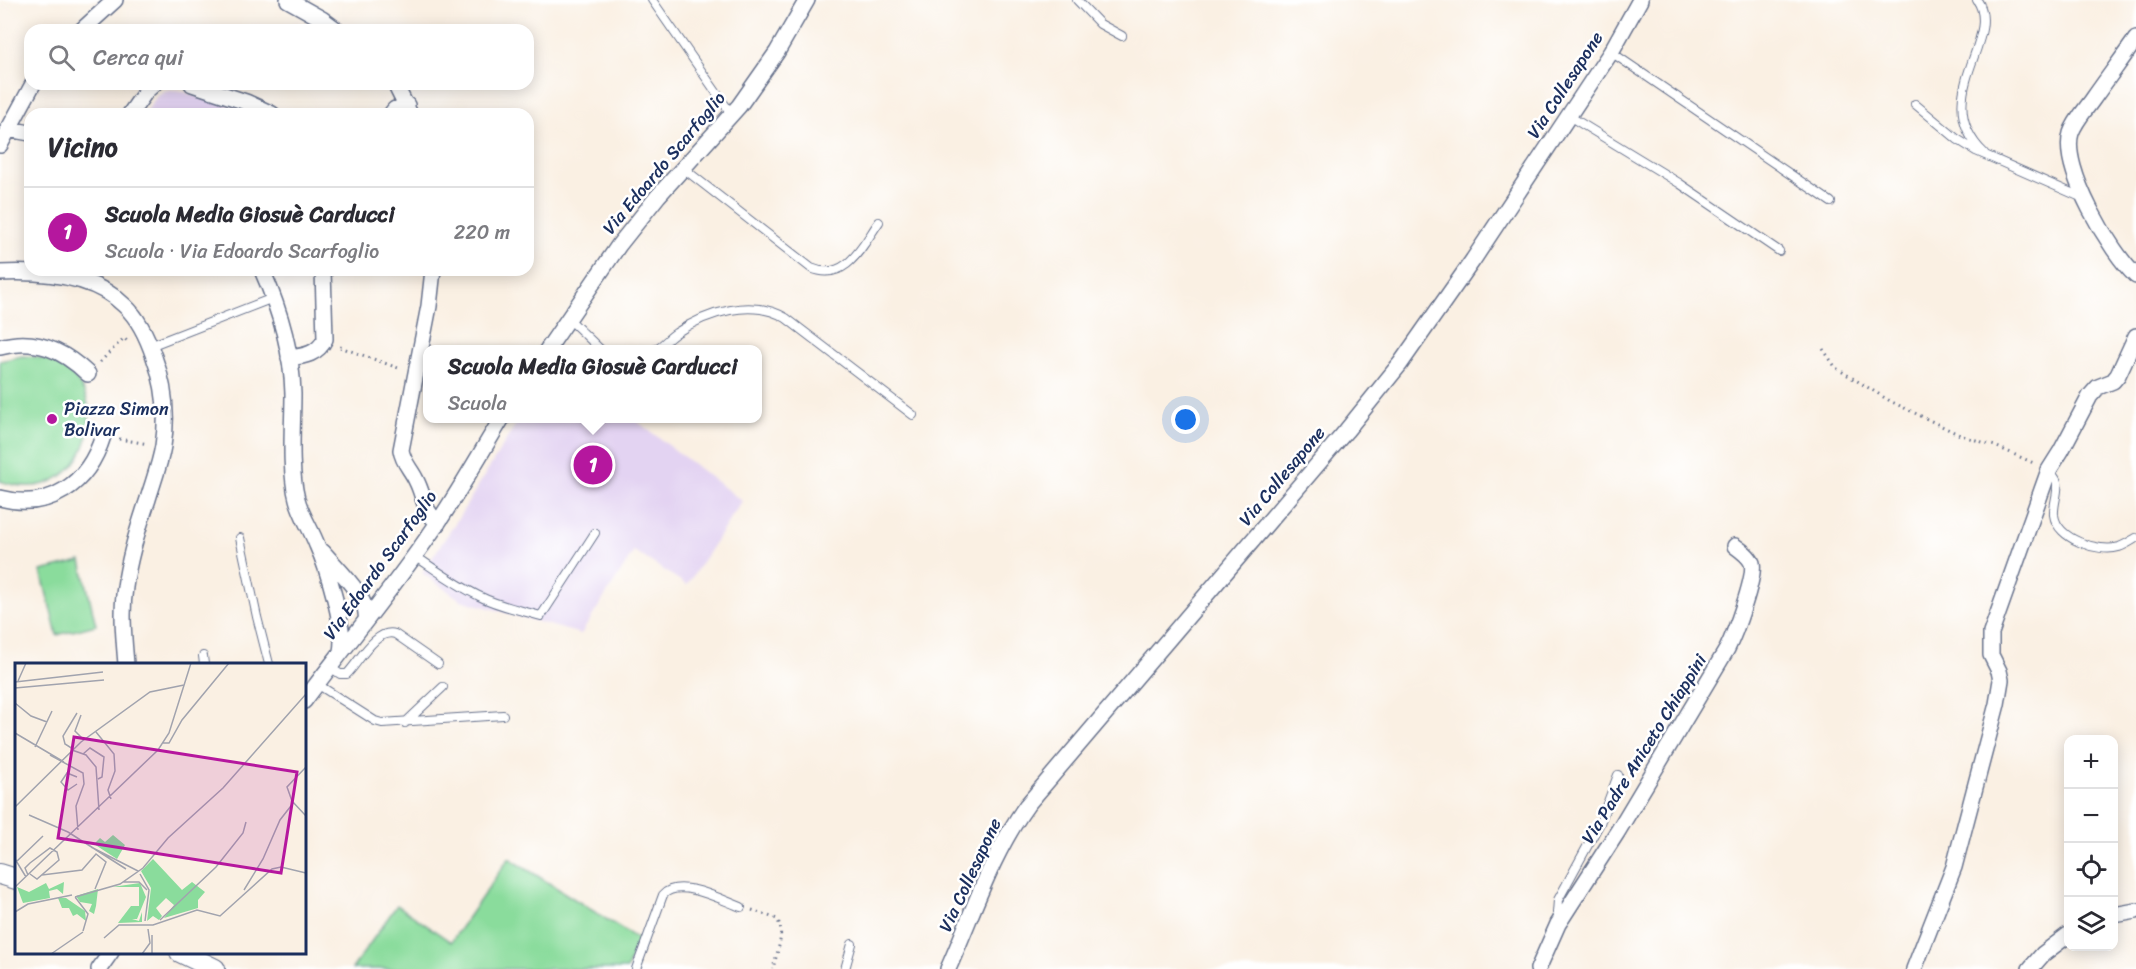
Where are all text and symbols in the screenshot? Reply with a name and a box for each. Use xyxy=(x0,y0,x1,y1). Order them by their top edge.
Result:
search box xyxy=(24,24,534,90)
street label: Via Collesapone xyxy=(1518,25,1612,145)
text: Cerca qui xyxy=(93,38,183,77)
icon: search xyxy=(45,41,78,74)
street label: Via Edoardo Scarfoglio xyxy=(594,84,734,242)
text: Vicino xyxy=(48,124,118,170)
text: Scuola Media Giosuè Carducci xyxy=(105,195,395,234)
text: 1 xyxy=(63,215,72,250)
text: 220 m xyxy=(454,215,510,250)
text: Scuola · Via Edoardo Scarfoglio xyxy=(105,234,379,269)
popup xyxy=(423,345,762,423)
text: Scuola Media Giosuè Carducci xyxy=(448,347,737,386)
text: Scuola xyxy=(448,386,507,421)
place label: Piazza Simon Bolivar xyxy=(64,393,169,446)
your location xyxy=(1171,405,1200,434)
marker: Piazza Simon Bolivar xyxy=(45,412,59,426)
street label: Via Collesapone xyxy=(1230,419,1334,533)
pin: 1 xyxy=(574,442,612,488)
street label: Via Edoardo Scarfoglio xyxy=(314,483,446,647)
street label: Via Padre Aniceto Chiappini xyxy=(1572,647,1716,850)
inset map xyxy=(15,663,306,954)
map controls xyxy=(2064,735,2118,951)
button: + xyxy=(2064,735,2118,789)
button: − xyxy=(2064,789,2118,843)
street label: Via Collesapone xyxy=(930,813,1010,937)
button: locate xyxy=(2064,843,2118,897)
button: layers xyxy=(2064,897,2118,951)

